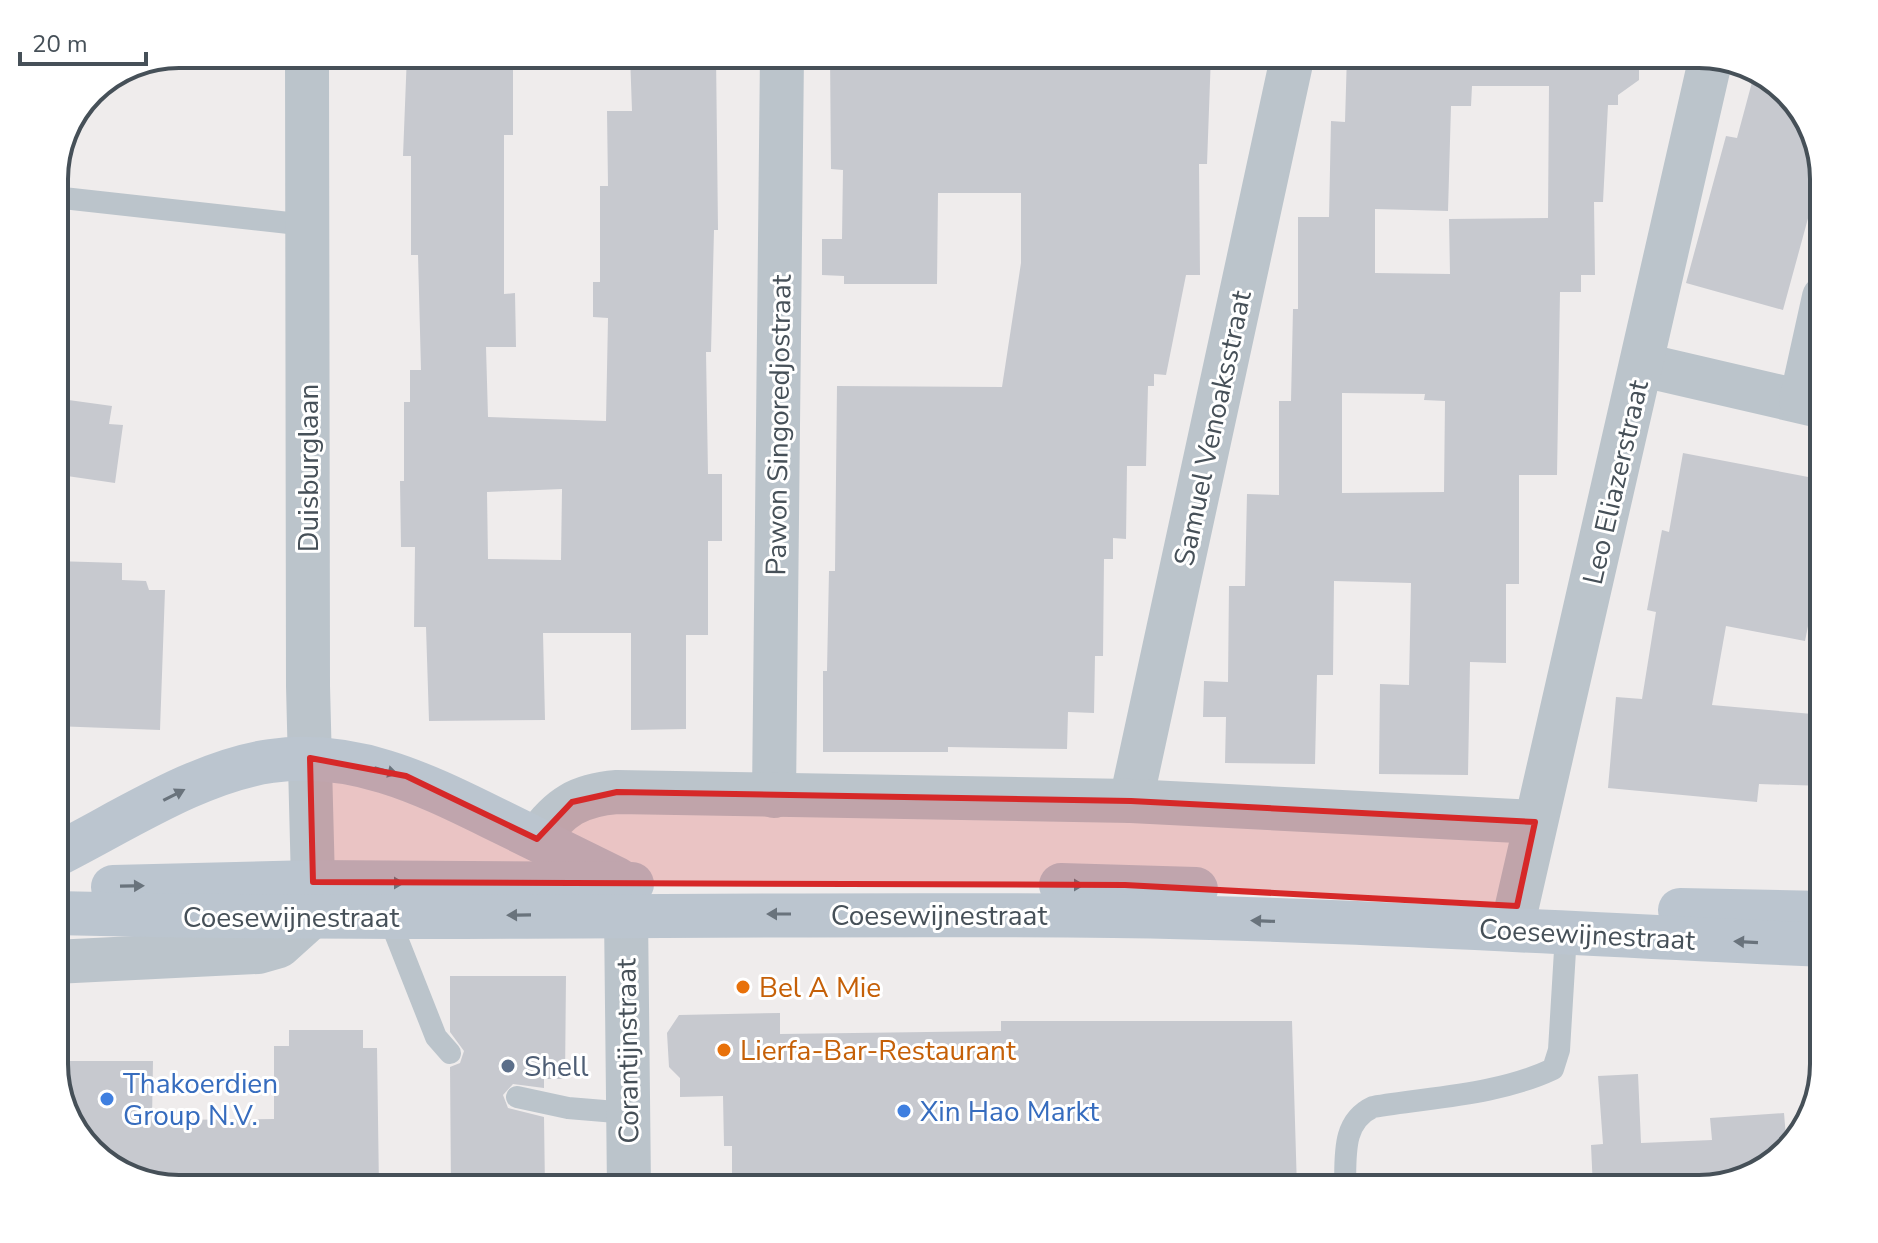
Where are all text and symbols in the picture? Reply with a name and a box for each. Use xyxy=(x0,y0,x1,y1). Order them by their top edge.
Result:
scale bar xyxy=(20,16,146,66)
text: 20 m xyxy=(32,28,88,60)
street label: Pawon Singoredjostraat xyxy=(757,274,801,576)
street label: Samuel Venoaksstraat xyxy=(1165,287,1261,569)
street label: Leo Eliazerstraat xyxy=(1574,376,1658,588)
street label: Duisburglaan xyxy=(290,384,328,552)
one-way arrow xyxy=(375,765,399,778)
one-way arrow xyxy=(162,789,185,802)
one-way arrow xyxy=(380,877,405,889)
one-way arrow xyxy=(1060,879,1085,891)
one-way arrow xyxy=(120,880,145,892)
street label: Coesewijnestraat xyxy=(831,897,1047,935)
street label: Coesewijnestraat xyxy=(183,899,399,937)
one-way arrow xyxy=(766,908,791,920)
one-way arrow xyxy=(506,909,531,922)
street label: Coesewijnestraat xyxy=(1478,910,1696,960)
one-way arrow xyxy=(1250,915,1275,928)
one-way arrow xyxy=(1733,935,1758,948)
street label: Corantijnstraat xyxy=(607,958,649,1144)
place label: Bel A Mie xyxy=(759,969,881,1007)
marker: Bel A Mie xyxy=(734,978,752,996)
place label: Lierfa-Bar-Restaurant xyxy=(740,1032,1016,1070)
marker: Lierfa-Bar-Restaurant xyxy=(715,1041,733,1059)
place label: Shell xyxy=(524,1048,589,1086)
marker: Shell xyxy=(499,1057,517,1075)
place label: Thakoerdien Group N.V. xyxy=(123,1065,278,1135)
marker: Thakoerdien Group N.V. xyxy=(98,1090,116,1108)
place label: Xin Hao Markt xyxy=(920,1093,1099,1131)
marker: Xin Hao Markt xyxy=(895,1102,913,1120)

